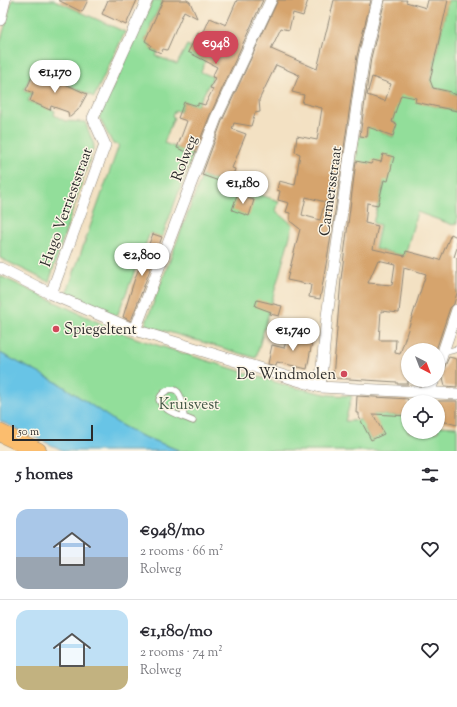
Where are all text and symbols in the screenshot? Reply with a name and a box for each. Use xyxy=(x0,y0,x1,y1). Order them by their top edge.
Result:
pin: €948 xyxy=(192,31,240,65)
text: €948 xyxy=(202,35,230,53)
pin: €1,170 xyxy=(22,60,88,94)
text: €1,170 xyxy=(38,64,72,82)
street label: Rolweg xyxy=(167,133,204,185)
street label: Hugo Verrieststraat xyxy=(36,145,99,270)
street label: Carmersstraat xyxy=(315,145,348,237)
pin: €1,180 xyxy=(210,171,276,205)
text: €1,180 xyxy=(226,175,260,193)
pin: €2,800 xyxy=(109,243,175,277)
text: €2,800 xyxy=(123,247,161,265)
pin: €1,740 xyxy=(260,318,326,352)
place label: Spiegeltent xyxy=(64,320,137,341)
text: €1,740 xyxy=(276,322,310,340)
marker: Spiegeltent xyxy=(51,324,61,334)
north arrow xyxy=(401,343,445,387)
map controls xyxy=(401,343,445,439)
place label: De Windmolen xyxy=(236,365,336,386)
marker: De Windmolen xyxy=(339,369,349,379)
park label: Kruisvest xyxy=(159,395,219,416)
button: locate xyxy=(401,395,445,439)
scale bar xyxy=(12,423,93,442)
text: 50 m xyxy=(18,424,39,440)
text: 5 homes xyxy=(16,463,73,487)
icon: filters xyxy=(419,464,441,486)
text: €948/mo xyxy=(140,519,205,543)
icon: home xyxy=(48,525,96,573)
icon: heart xyxy=(419,538,441,560)
text: 2 rooms · 66 m² xyxy=(140,543,223,561)
text: Rolweg xyxy=(140,561,181,579)
text: €1,180/mo xyxy=(140,620,213,644)
icon: home xyxy=(48,626,96,674)
icon: heart xyxy=(419,639,441,661)
text: 2 rooms · 74 m² xyxy=(140,644,223,662)
text: Rolweg xyxy=(140,662,181,680)

